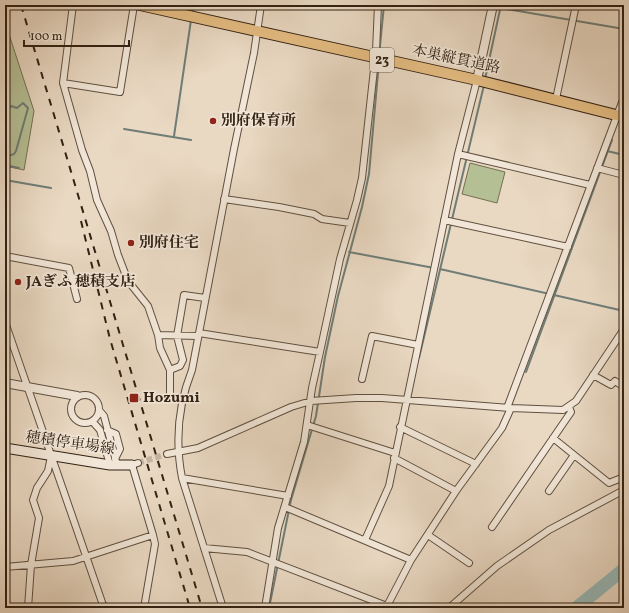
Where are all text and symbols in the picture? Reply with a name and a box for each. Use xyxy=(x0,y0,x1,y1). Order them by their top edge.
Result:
scale bar xyxy=(24,22,129,48)
text: 100 m xyxy=(30,29,63,45)
street label: 本巣縦貫道路 xyxy=(410,40,502,80)
road number: 23 xyxy=(370,48,394,72)
place label: 別府保育所 xyxy=(221,111,296,132)
marker: 別府保育所 xyxy=(208,116,218,126)
place label: 別府住宅 xyxy=(139,233,199,254)
marker: 別府住宅 xyxy=(126,238,136,248)
place label: JAぎふ 穂積支店 xyxy=(25,272,135,293)
marker: JAぎふ 穂積支店 xyxy=(13,277,23,287)
place label: Hozumi xyxy=(143,388,200,409)
marker: Hozumi xyxy=(128,392,140,404)
street label: 穂積停車場線 xyxy=(24,427,116,461)

